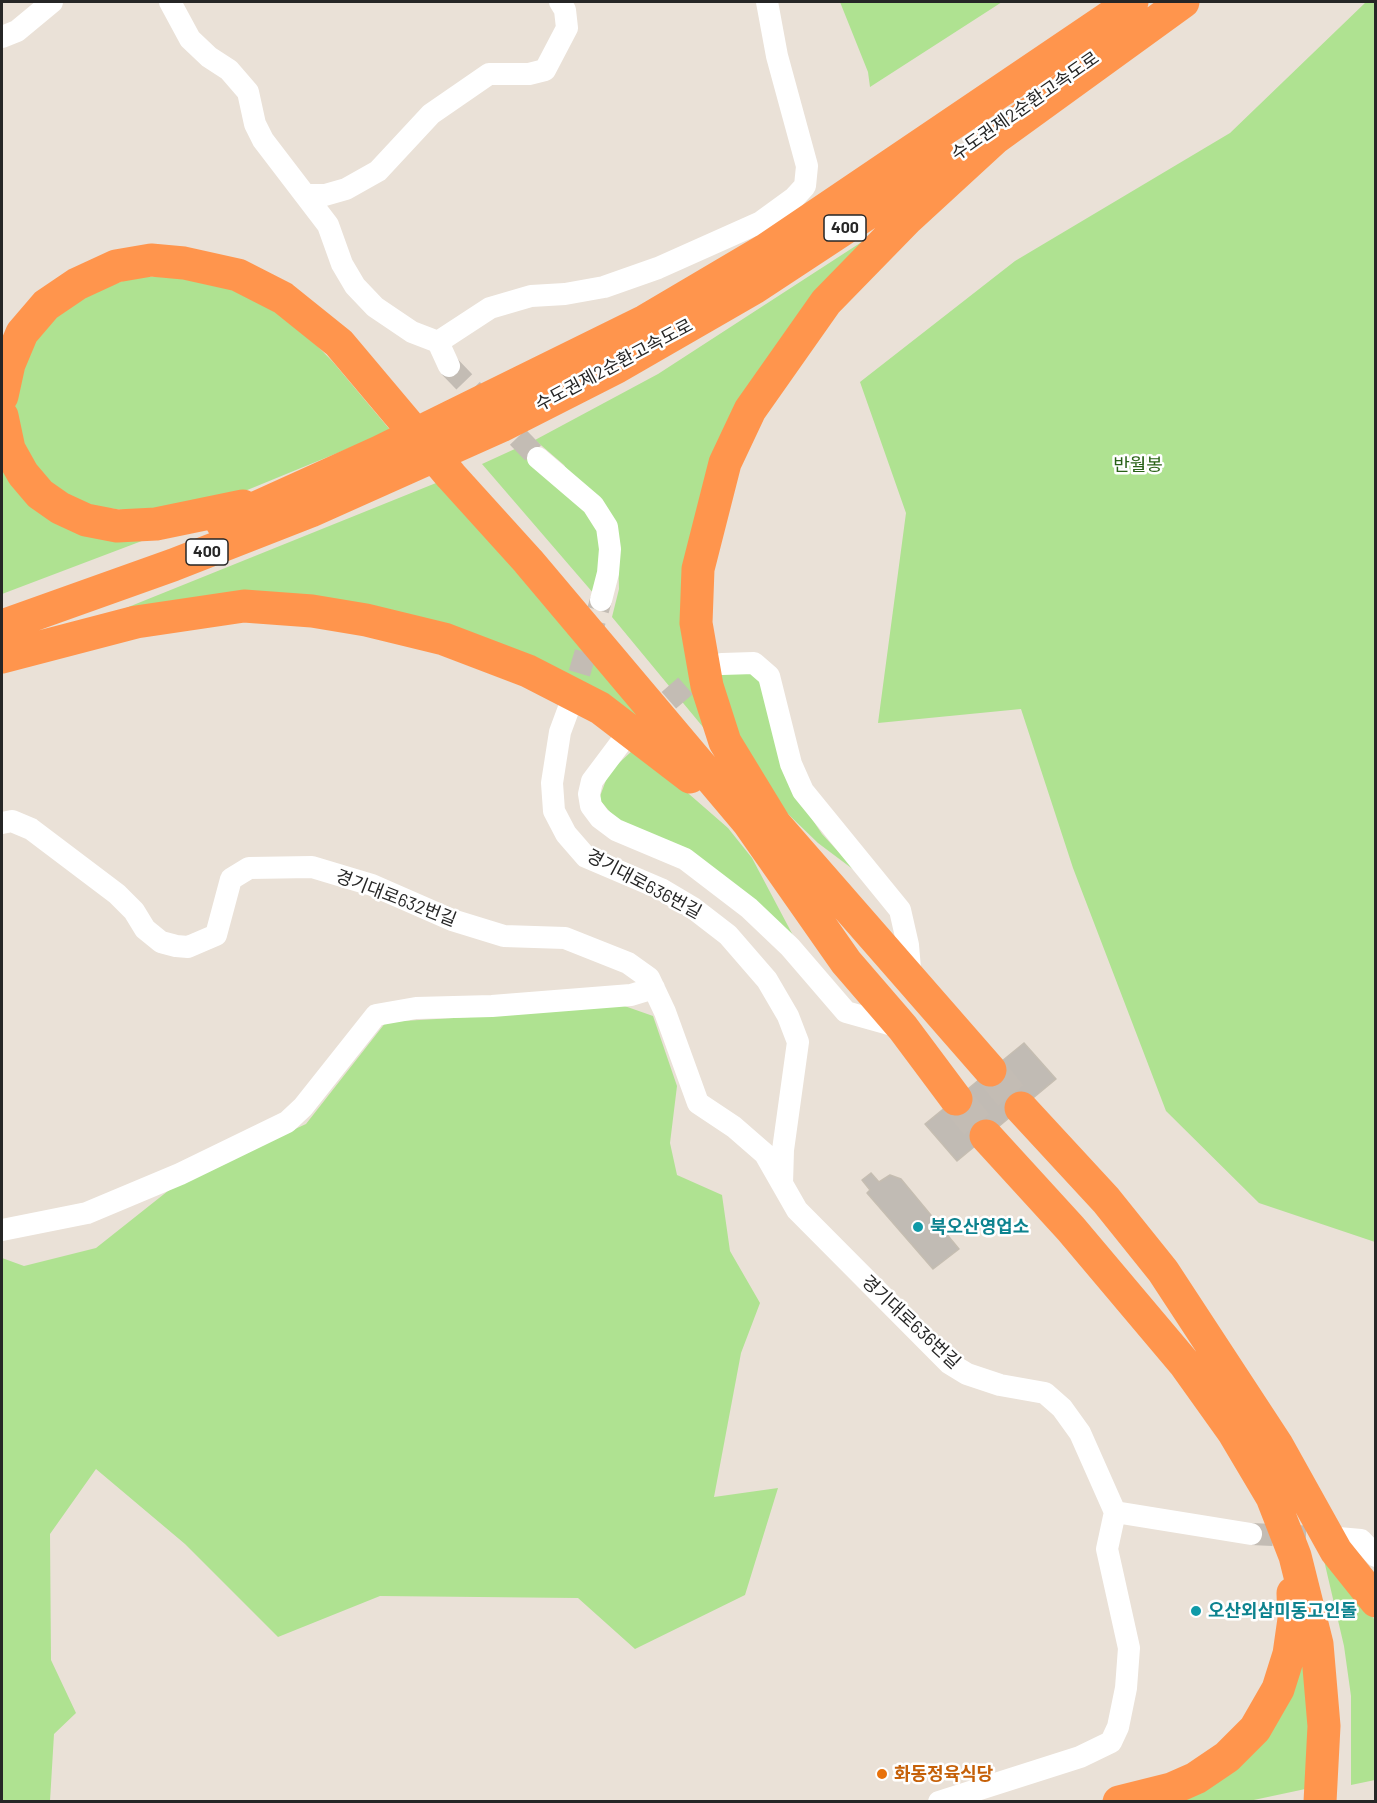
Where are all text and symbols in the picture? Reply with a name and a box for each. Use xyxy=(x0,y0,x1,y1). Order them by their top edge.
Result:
street label: 수도권제2순환고속도로 xyxy=(947,47,1103,165)
road number: 400 xyxy=(824,215,866,241)
street label: 수도권제2순환고속도로 xyxy=(532,314,696,416)
park label: 반월봉 xyxy=(1113,454,1163,476)
road number: 400 xyxy=(186,539,228,565)
street label: 경기대로636번길 xyxy=(583,845,705,923)
street label: 경기대로632번길 xyxy=(333,865,459,931)
place label: 북오산영업소 xyxy=(930,1216,1029,1238)
marker: 북오산영업소 xyxy=(911,1220,925,1234)
street label: 경기대로636번길 xyxy=(857,1271,965,1373)
place label: 오산외삼미동고인돌 xyxy=(1208,1600,1357,1622)
marker: 오산외삼미동고인돌 xyxy=(1189,1604,1203,1618)
place label: 화동정육식당 xyxy=(894,1763,993,1785)
marker: 화동정육식당 xyxy=(875,1767,889,1781)

